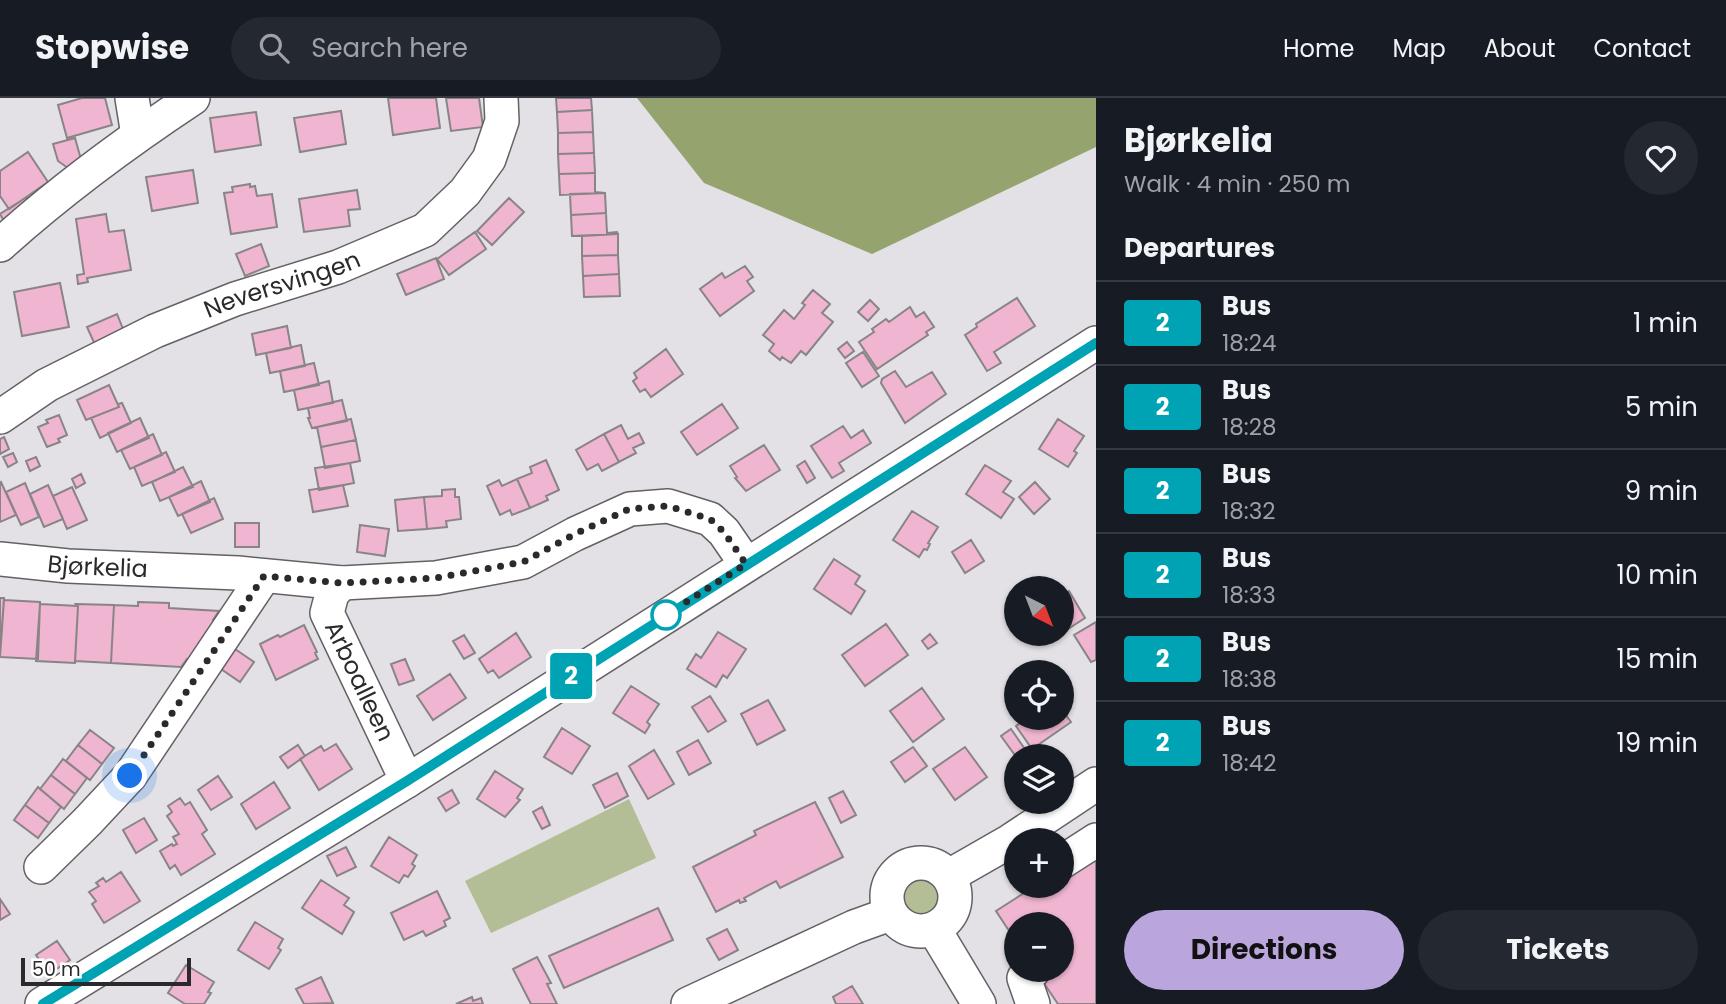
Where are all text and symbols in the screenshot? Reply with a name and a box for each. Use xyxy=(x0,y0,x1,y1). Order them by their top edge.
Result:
search box xyxy=(231,17,721,80)
text: Stopwise xyxy=(35,24,189,71)
icon: search xyxy=(255,29,293,67)
text: Search here xyxy=(311,30,468,66)
text: Home xyxy=(1283,32,1355,65)
text: Map xyxy=(1393,32,1446,65)
text: About xyxy=(1484,32,1555,65)
text: Contact xyxy=(1593,32,1691,65)
text: Bjørkelia xyxy=(1124,117,1273,164)
button: heart xyxy=(1624,121,1698,195)
text: Walk · 4 min · 250 m xyxy=(1124,168,1350,200)
text: Departures xyxy=(1124,230,1275,266)
street label: Neversvingen xyxy=(199,242,365,326)
text: Bus xyxy=(1222,288,1271,324)
text: 1 min xyxy=(1633,305,1698,341)
text: 2 xyxy=(1156,306,1169,339)
text: 18:24 xyxy=(1222,327,1276,359)
text: Bus xyxy=(1222,372,1271,408)
text: 5 min xyxy=(1625,389,1698,425)
text: 2 xyxy=(1156,390,1169,423)
text: 18:28 xyxy=(1222,411,1277,443)
text: Bus xyxy=(1222,456,1271,492)
text: 9 min xyxy=(1625,473,1698,509)
text: 2 xyxy=(1156,474,1169,507)
text: 18:32 xyxy=(1222,495,1276,527)
text: Bus xyxy=(1222,540,1271,576)
street label: Bjørkelia xyxy=(46,547,148,585)
text: 10 min xyxy=(1617,557,1698,593)
text: 2 xyxy=(1156,558,1169,591)
north arrow xyxy=(1004,576,1074,646)
map controls xyxy=(1004,576,1074,982)
text: 18:33 xyxy=(1222,579,1276,611)
unlabelled marker xyxy=(651,600,681,630)
street label: Arboalleen xyxy=(317,615,403,747)
text: Bus xyxy=(1222,624,1271,660)
text: 15 min xyxy=(1617,641,1698,677)
text: 2 xyxy=(1156,642,1169,675)
line badge: 2 xyxy=(548,653,594,699)
text: 2 xyxy=(564,659,578,692)
button: locate xyxy=(1004,660,1074,730)
text: 18:38 xyxy=(1222,663,1277,695)
text: Bus xyxy=(1222,708,1271,744)
text: 19 min xyxy=(1617,725,1698,761)
text: 2 xyxy=(1156,726,1169,759)
button: layers xyxy=(1004,744,1074,814)
text: 18:42 xyxy=(1222,747,1276,779)
your location xyxy=(112,758,147,793)
button: + xyxy=(1004,828,1074,898)
button: Directions xyxy=(1124,910,1404,990)
button: Tickets xyxy=(1418,910,1698,990)
button: − xyxy=(1004,912,1074,982)
scale bar xyxy=(21,955,191,987)
text: 50 m xyxy=(32,956,81,983)

